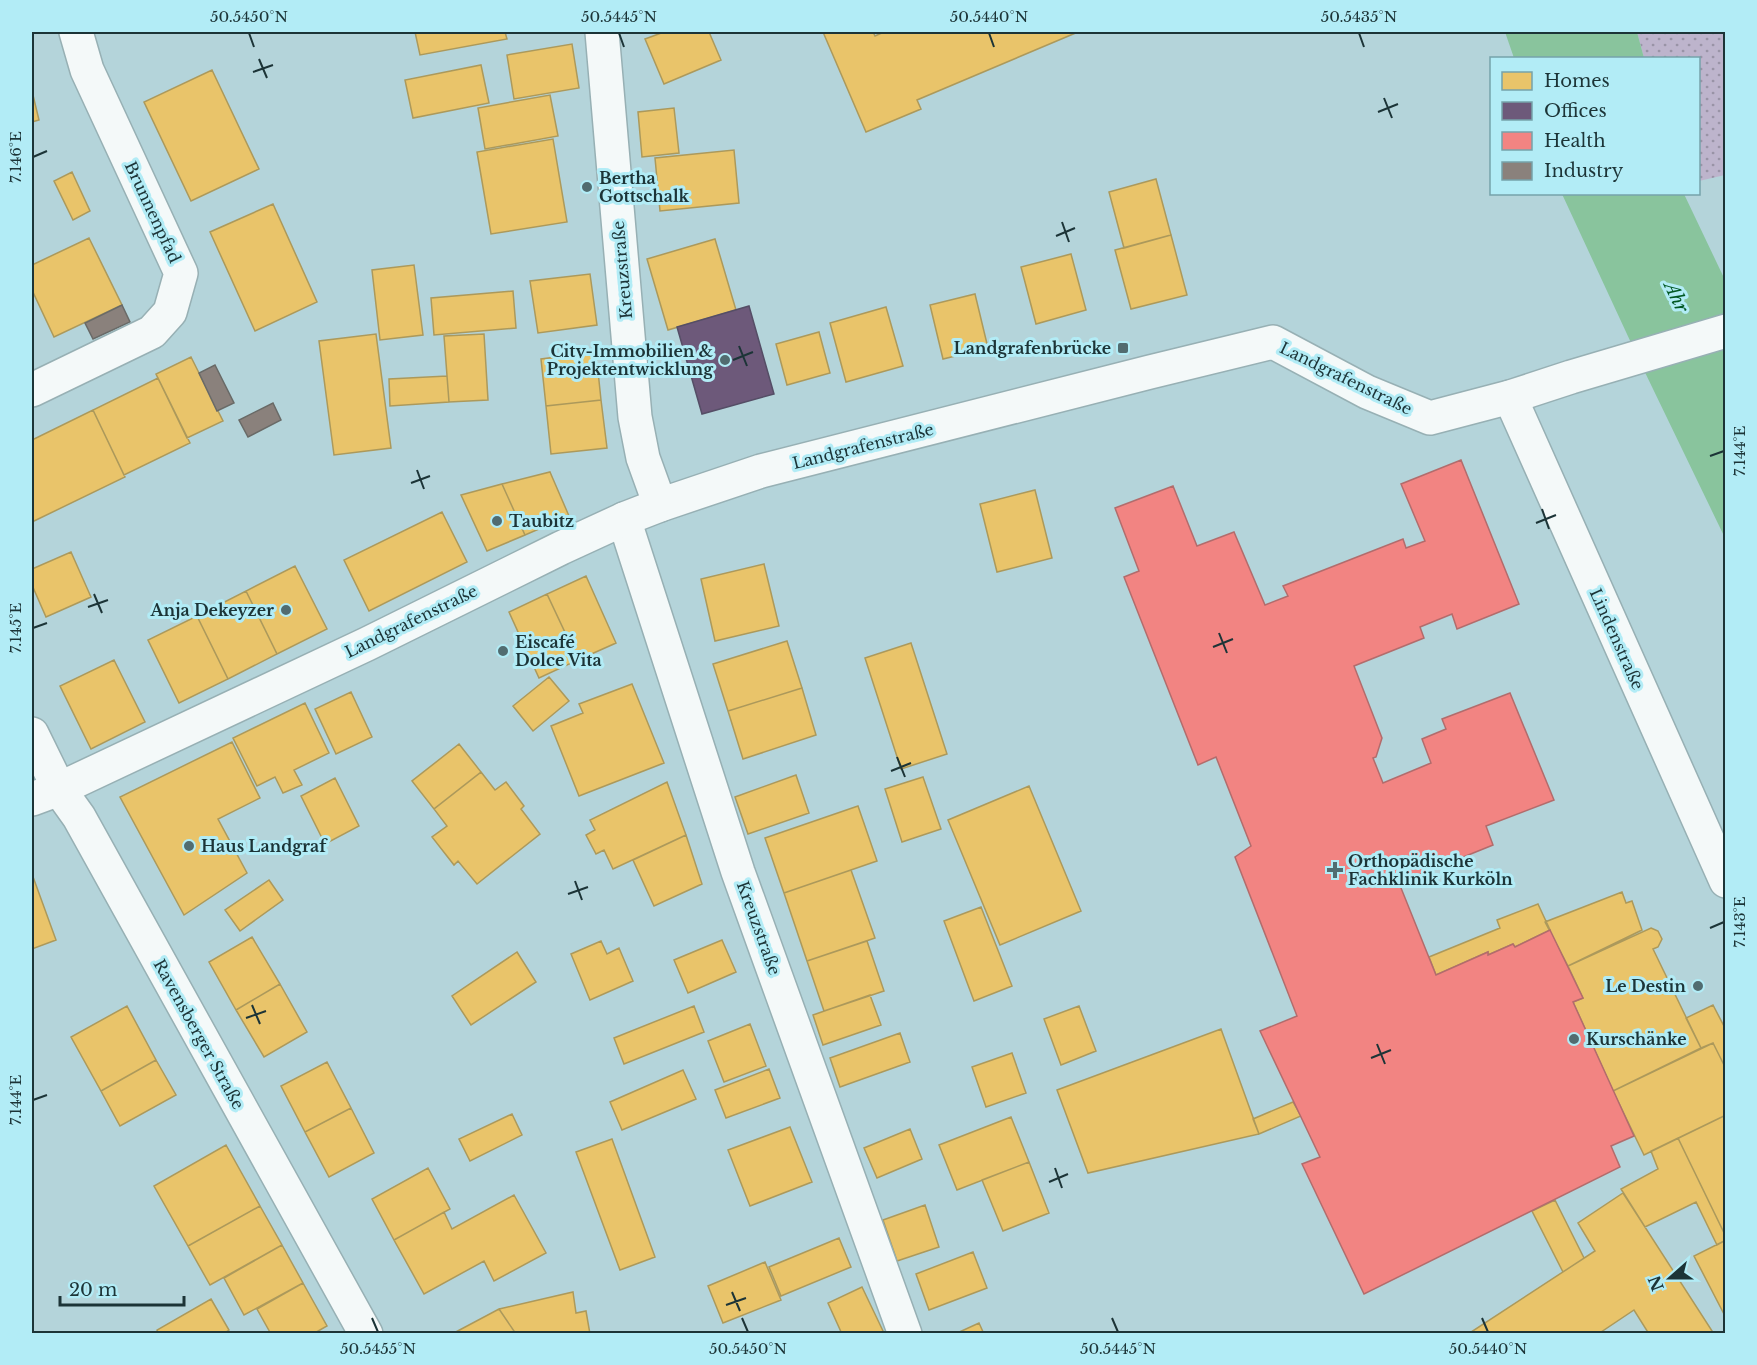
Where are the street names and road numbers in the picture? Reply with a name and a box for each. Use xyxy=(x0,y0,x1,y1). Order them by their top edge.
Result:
street label: Brunnenpfad xyxy=(121,158,185,266)
street label: Kreuzstraße xyxy=(608,220,636,320)
street label: Landgrafenstraße xyxy=(1276,337,1416,419)
street label: Landgrafenstraße xyxy=(790,419,936,473)
street label: Landgrafenstraße xyxy=(341,580,481,662)
street label: Lindenstraße xyxy=(1586,585,1648,693)
street label: Kreuzstraße xyxy=(733,878,785,978)
street label: Ravensberger Straße xyxy=(149,955,249,1113)

